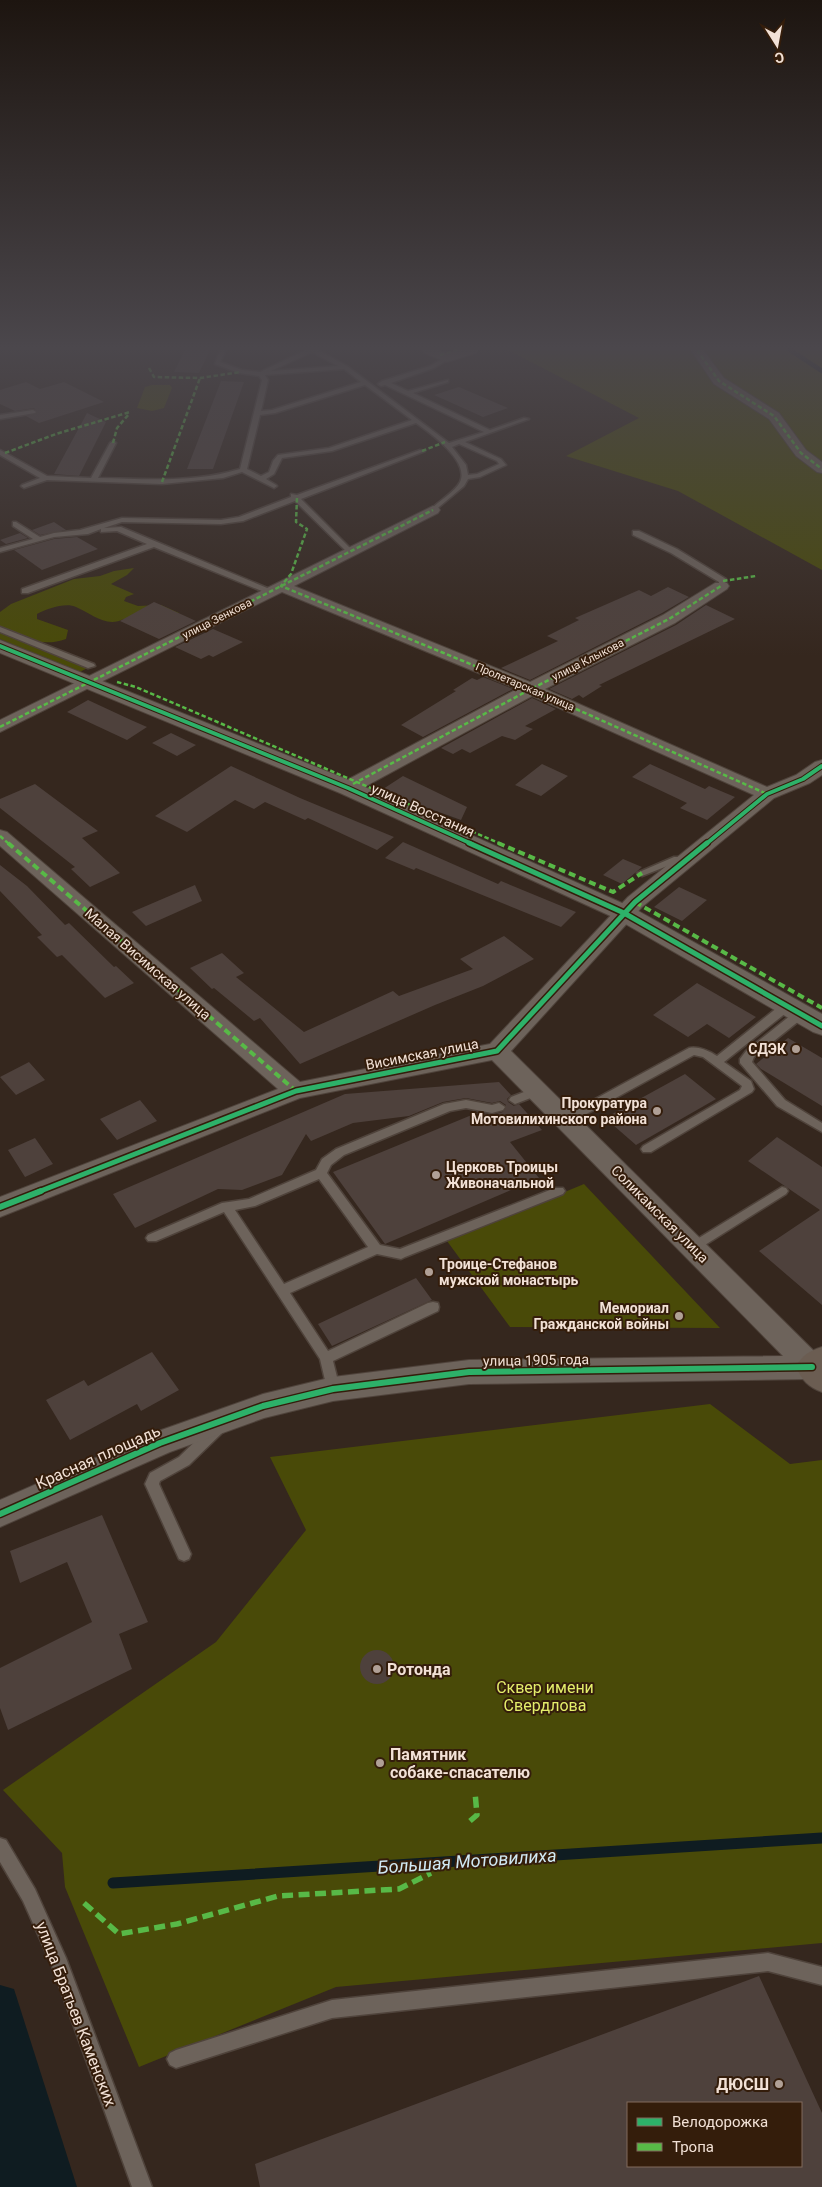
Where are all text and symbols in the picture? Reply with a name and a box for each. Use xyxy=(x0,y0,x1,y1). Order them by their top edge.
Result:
north arrow xyxy=(752,20,802,70)
text: С xyxy=(773,49,786,66)
street label: улица Зенкова xyxy=(180,596,254,642)
street label: улица Клыкова xyxy=(550,636,626,684)
street label: Пролетарская улица xyxy=(474,660,577,714)
street label: улица Восстания xyxy=(369,780,477,840)
street label: Малая Висимская улица xyxy=(82,905,214,1023)
street label: Висимская улица xyxy=(364,1035,480,1073)
place label: СДЭК xyxy=(748,1041,787,1057)
marker: СДЭК xyxy=(790,1043,802,1055)
place label: Прокуратура Мотовилихинского района xyxy=(471,1095,648,1127)
marker: Прокуратура Мотовилихинского района xyxy=(651,1105,663,1117)
place label: Церковь Троицы Живоначальной xyxy=(446,1159,558,1191)
street label: Соликамская улица xyxy=(608,1162,712,1266)
marker: Церковь Троицы Живоначальной xyxy=(430,1169,442,1181)
place label: Троице-Стефанов мужской монастырь xyxy=(439,1256,578,1288)
marker: Троице-Стефанов мужской монастырь xyxy=(423,1266,435,1278)
place label: Мемориал Гражданской войны xyxy=(533,1300,669,1332)
marker: Мемориал Гражданской войны xyxy=(673,1310,685,1322)
street label: улица 1905 года xyxy=(483,1351,589,1369)
street label: Красная площадь xyxy=(33,1421,163,1493)
place label: Ротонда xyxy=(387,1660,451,1679)
marker: Ротонда xyxy=(371,1663,383,1675)
park label: Сквер имени Свердлова xyxy=(496,1678,594,1715)
place label: Памятник собаке-спасателю xyxy=(390,1745,530,1782)
marker: Памятник собаке-спасателю xyxy=(374,1757,386,1769)
water label: Большая Мотовилиха xyxy=(377,1844,557,1878)
street label: улица Братьев Каменских xyxy=(32,1919,120,2109)
place label: ДЮСШ xyxy=(716,2075,769,2094)
marker: ДЮСШ xyxy=(773,2078,785,2090)
legend xyxy=(627,2102,802,2167)
text: Велодорожка xyxy=(672,2113,768,2131)
text: Тропа xyxy=(672,2138,714,2156)

